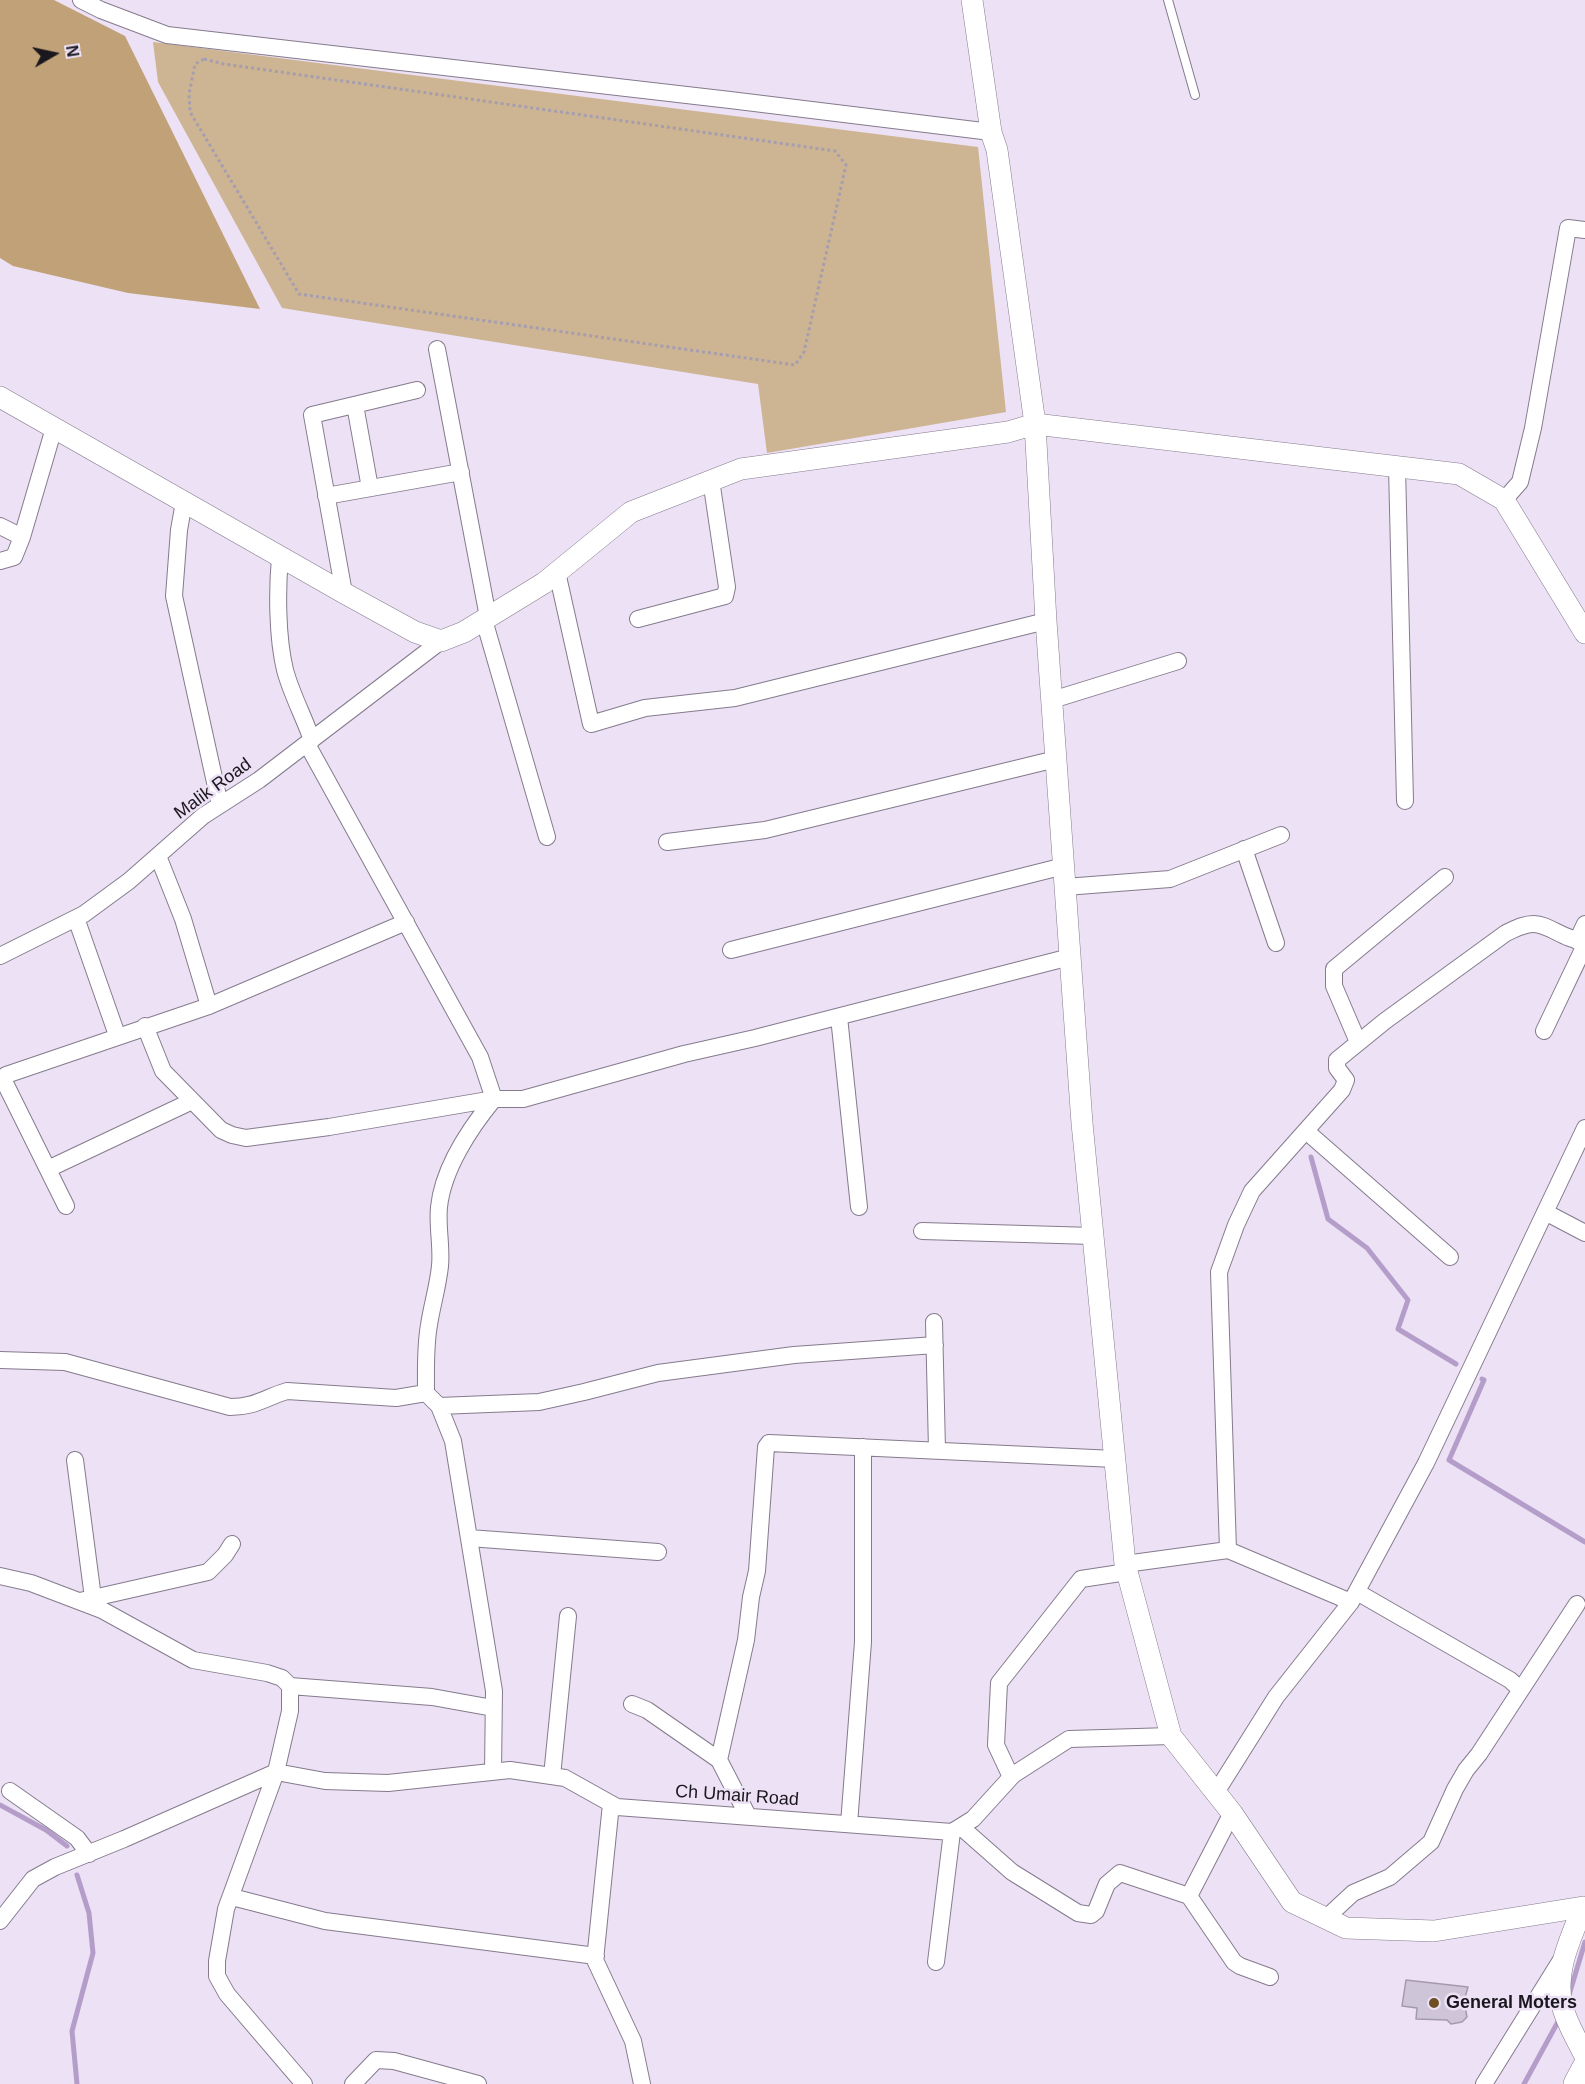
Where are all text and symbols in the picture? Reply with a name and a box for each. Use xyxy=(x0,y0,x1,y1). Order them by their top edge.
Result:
north arrow xyxy=(24,24,84,84)
text: N xyxy=(63,44,82,58)
street label: Malik Road xyxy=(170,754,256,824)
street label: Ch Umair Road xyxy=(674,1781,800,1811)
place label: General Moters xyxy=(1446,1992,1577,2014)
marker: General Moters xyxy=(1427,1996,1441,2010)

